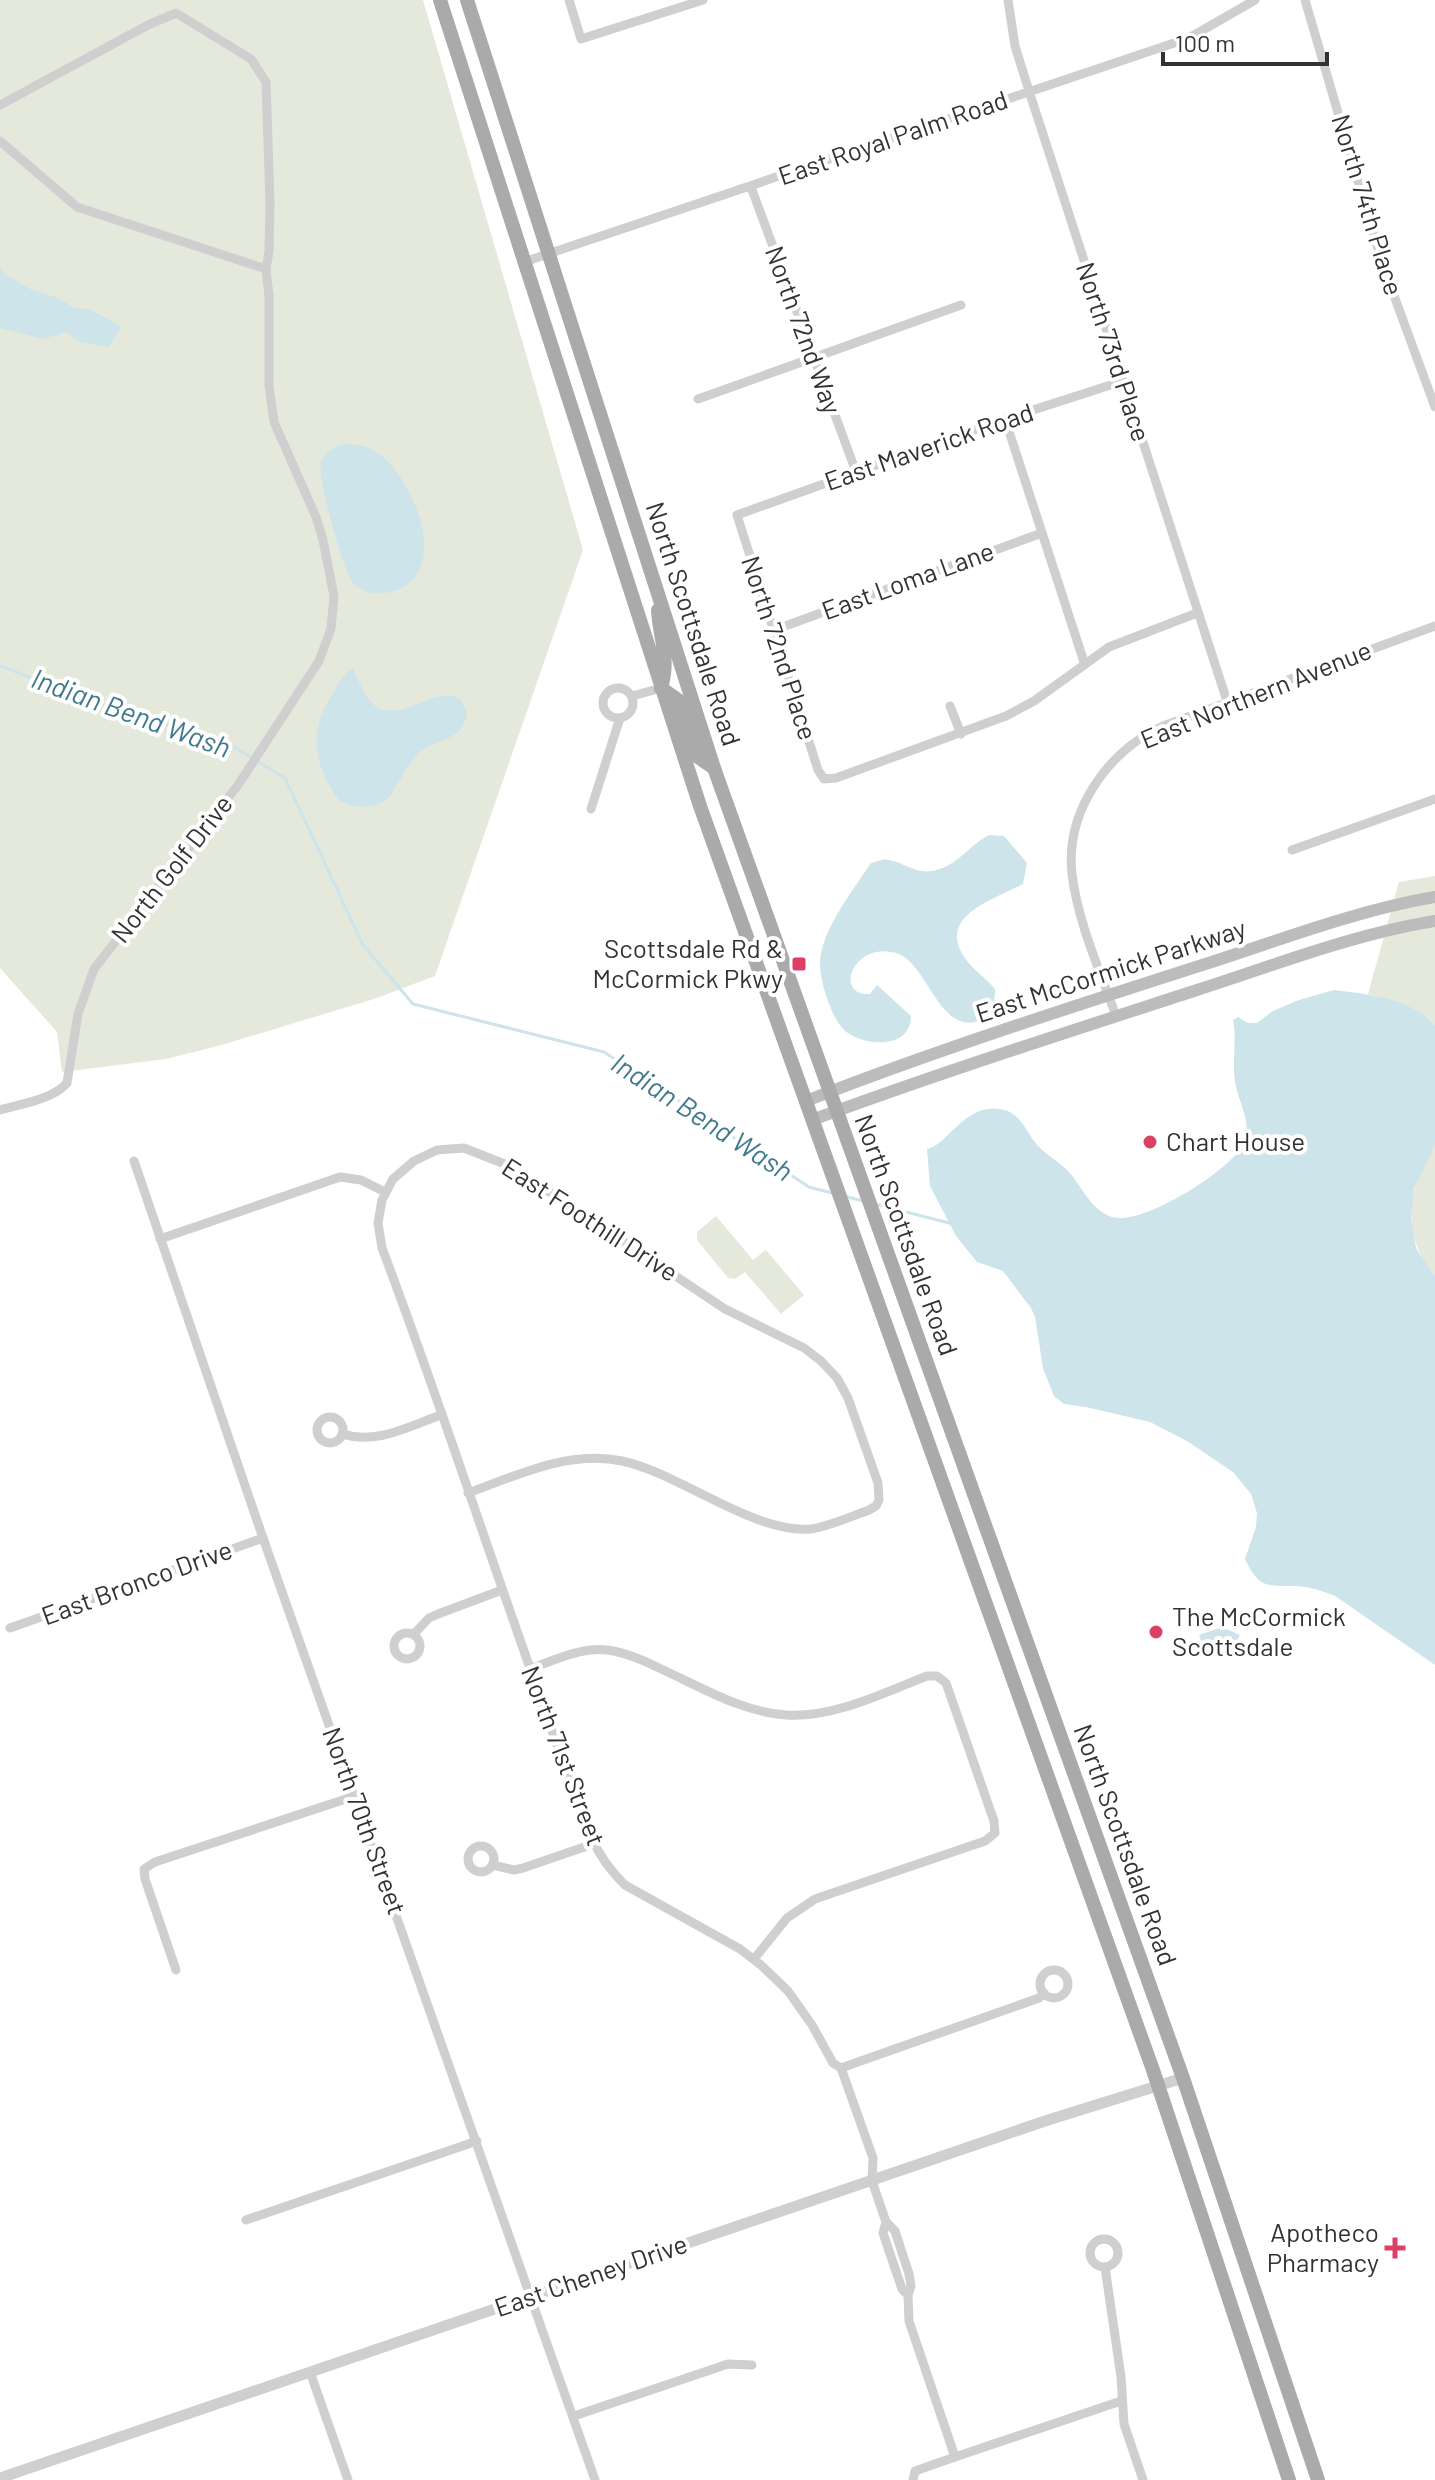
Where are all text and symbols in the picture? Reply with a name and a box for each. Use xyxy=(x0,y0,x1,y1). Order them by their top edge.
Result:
scale bar xyxy=(1163,16,1327,66)
text: 100 m xyxy=(1175,28,1235,57)
street label: East Royal Palm Road xyxy=(774,83,1011,190)
street label: North 74th Place xyxy=(1326,110,1411,299)
street label: North 72nd Way xyxy=(760,241,849,418)
street label: North 73rd Place xyxy=(1071,258,1158,445)
street label: East Maverick Road xyxy=(820,395,1037,496)
street label: North Scottsdale Road xyxy=(640,498,748,749)
street label: East Loma Lane xyxy=(817,534,998,625)
street label: North 72nd Place xyxy=(736,552,825,743)
street label: East Northern Avenue xyxy=(1135,633,1375,754)
water label: Indian Bend Wash xyxy=(27,660,236,764)
street label: North Golf Drive xyxy=(104,788,238,948)
street label: East McCormick Parkway xyxy=(972,911,1250,1028)
place label: Scottsdale Rd & McCormick Pkwy xyxy=(592,932,783,993)
marker: Scottsdale Rd & McCormick Pkwy xyxy=(790,955,808,973)
water label: Indian Bend Wash xyxy=(605,1045,800,1187)
street label: North Scottsdale Road xyxy=(849,1110,965,1359)
place label: Chart House xyxy=(1166,1125,1305,1156)
marker: Chart House xyxy=(1141,1133,1159,1151)
street label: East Foothill Drive xyxy=(497,1150,685,1287)
street label: East Bronco Drive xyxy=(37,1533,236,1630)
place label: The McCormick Scottsdale xyxy=(1172,1600,1346,1661)
marker: The McCormick Scottsdale xyxy=(1147,1623,1165,1641)
street label: North 71st Street xyxy=(516,1661,613,1850)
street label: North Scottsdale Road xyxy=(1068,1720,1184,1969)
street label: North 70th Street xyxy=(317,1723,414,1918)
place label: Apotheco Pharmacy xyxy=(1267,2216,1379,2277)
street label: East Cheney Drive xyxy=(490,2227,691,2322)
marker: Apotheco Pharmacy xyxy=(1386,2239,1404,2257)

